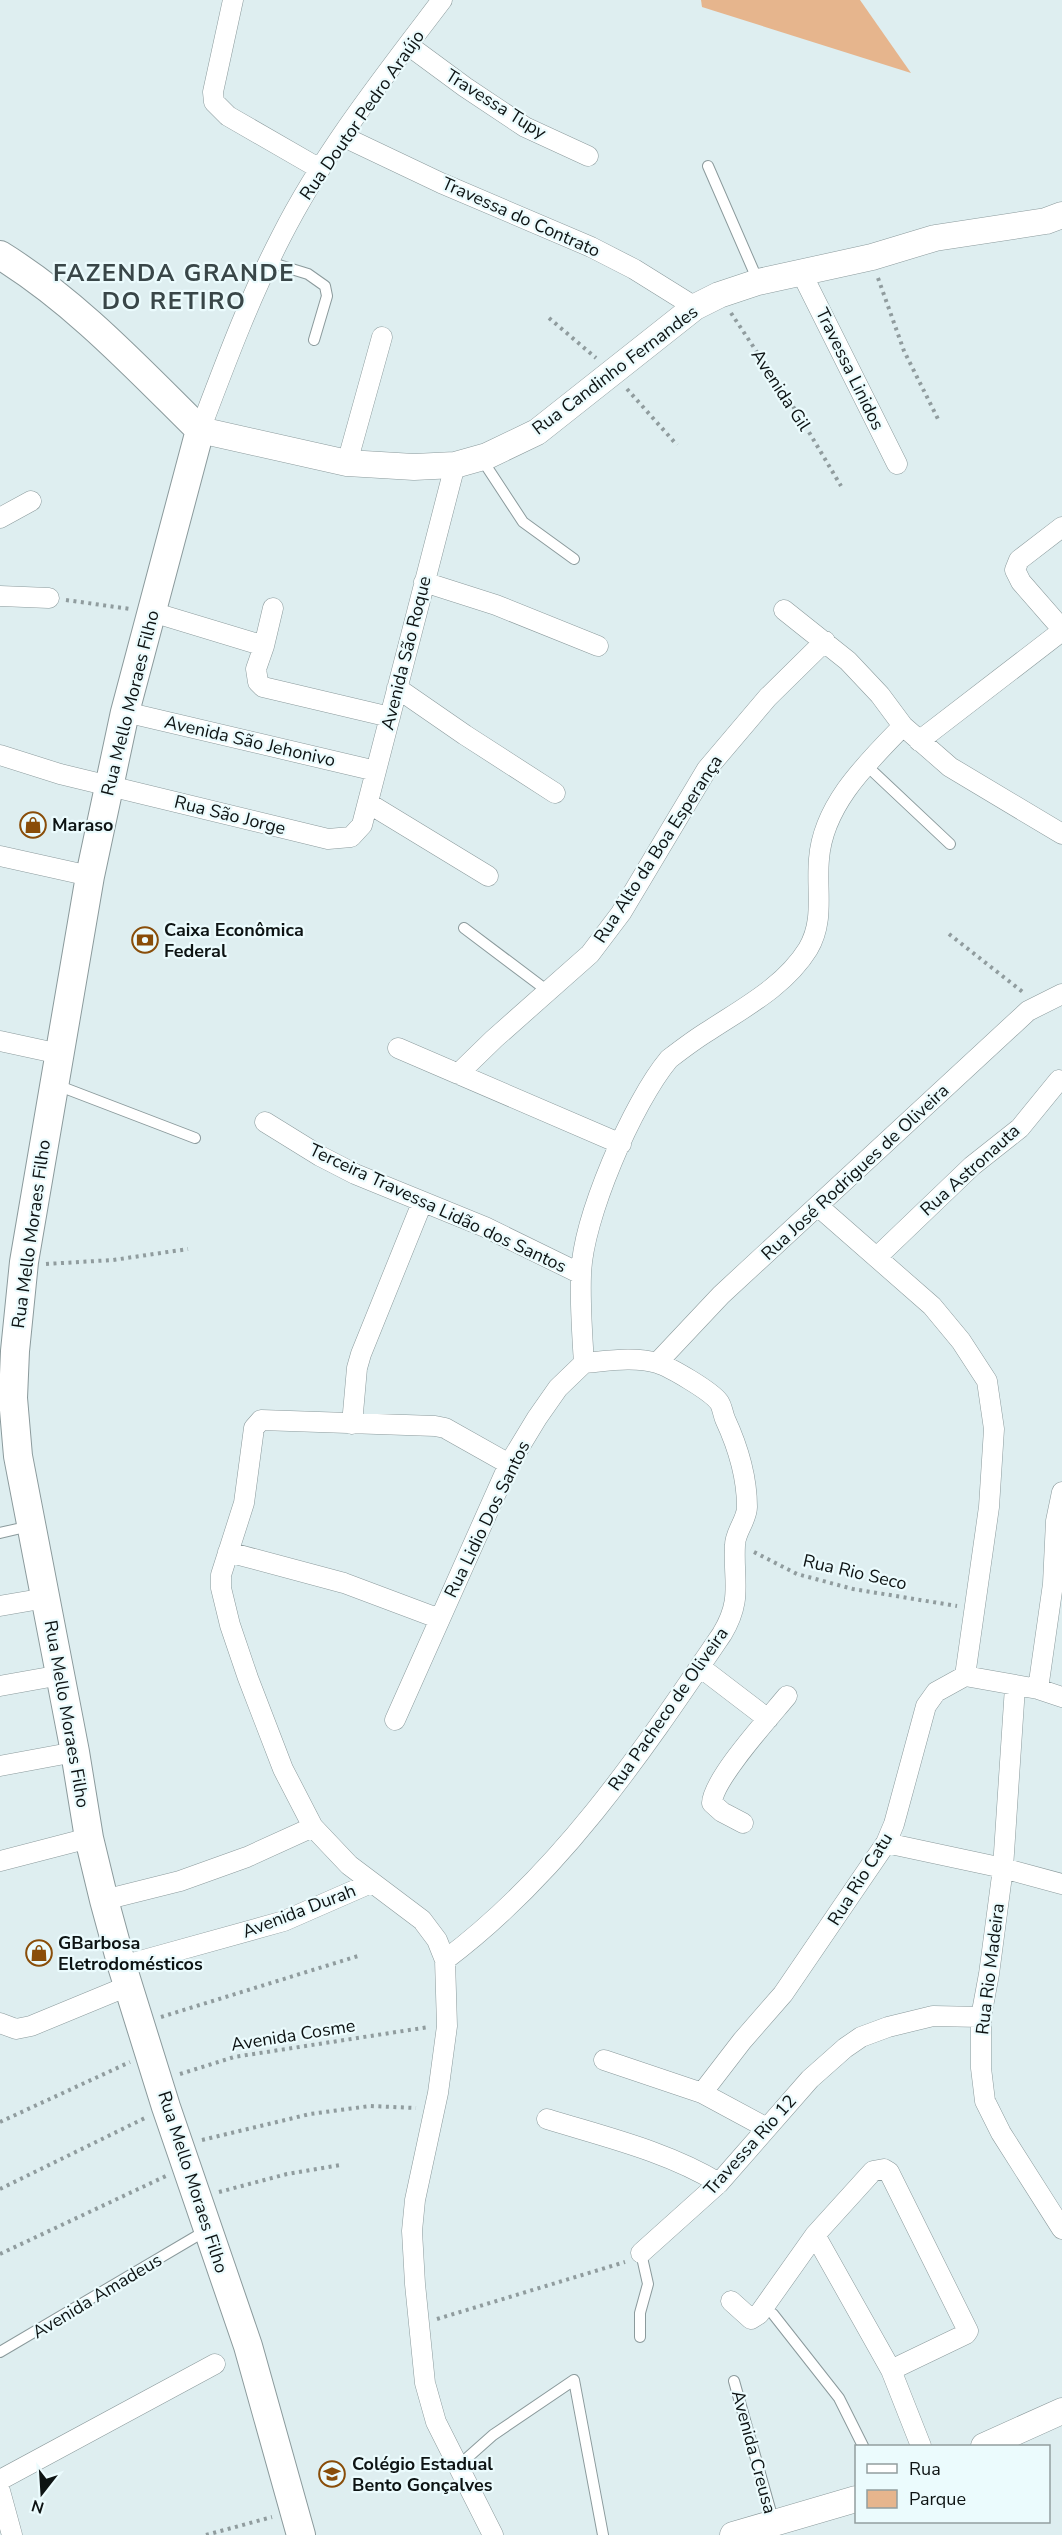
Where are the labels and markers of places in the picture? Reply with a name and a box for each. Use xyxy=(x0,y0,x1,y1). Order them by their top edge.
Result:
shop icon: Maraso xyxy=(18,810,48,840)
place label: Maraso xyxy=(52,813,113,837)
place label: Caixa Econômica Federal xyxy=(164,918,304,963)
bank icon: Caixa Econômica Federal xyxy=(130,925,160,955)
place label: GBarbosa Eletrodomésticos xyxy=(58,1931,203,1976)
shop icon: GBarbosa Eletrodomésticos xyxy=(24,1938,54,1968)
place label: Colégio Estadual Bento Gonçalves xyxy=(352,2452,493,2497)
school or university icon: Colégio Estadual Bento Gonçalves xyxy=(317,2459,347,2489)

